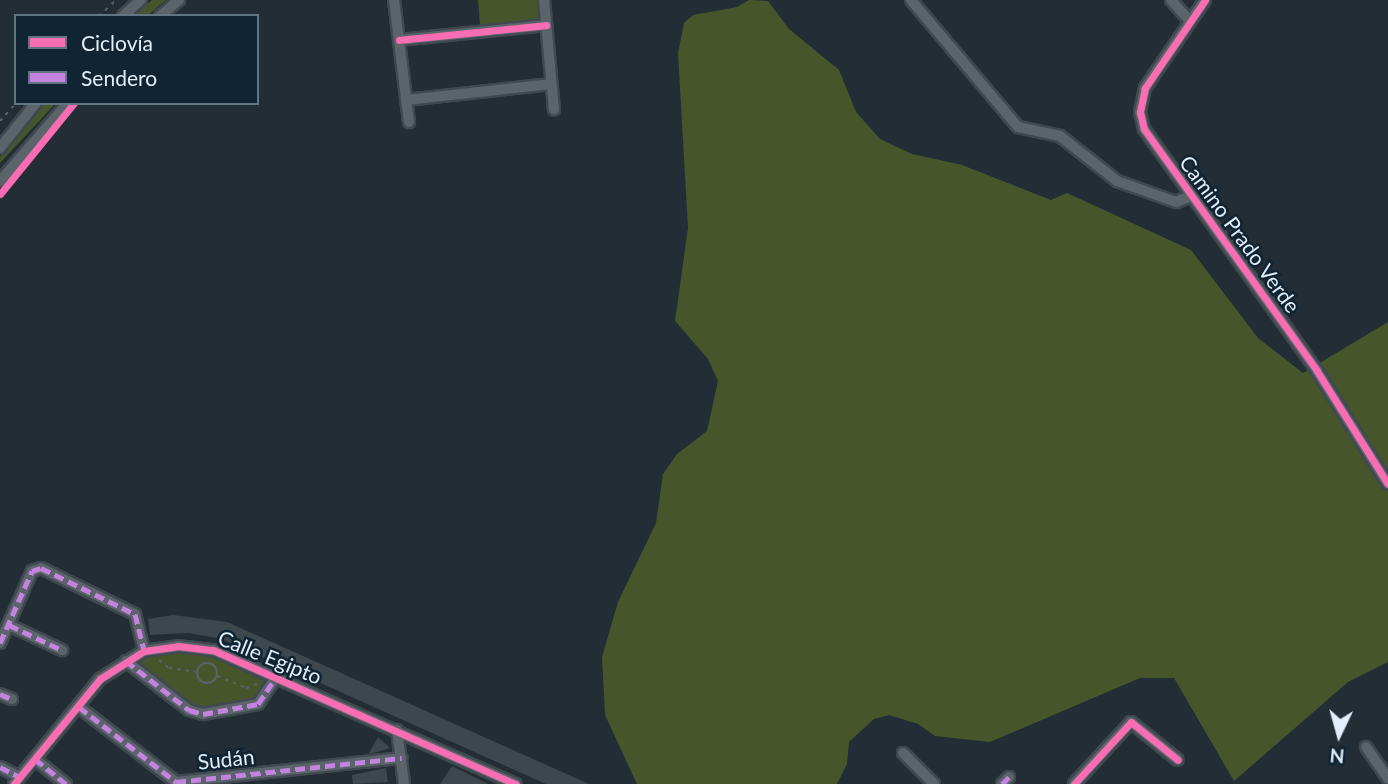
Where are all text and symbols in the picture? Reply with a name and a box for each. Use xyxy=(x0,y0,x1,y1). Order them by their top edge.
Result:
legend xyxy=(14,14,259,105)
text: Ciclovía xyxy=(81,30,153,55)
text: Sendero xyxy=(81,65,157,90)
street label: Camino Prado Verde xyxy=(1174,150,1306,318)
street label: Calle Egipto xyxy=(214,625,326,689)
north arrow xyxy=(1304,700,1374,770)
street label: Sudán xyxy=(196,744,256,774)
text: N xyxy=(1329,744,1345,769)

